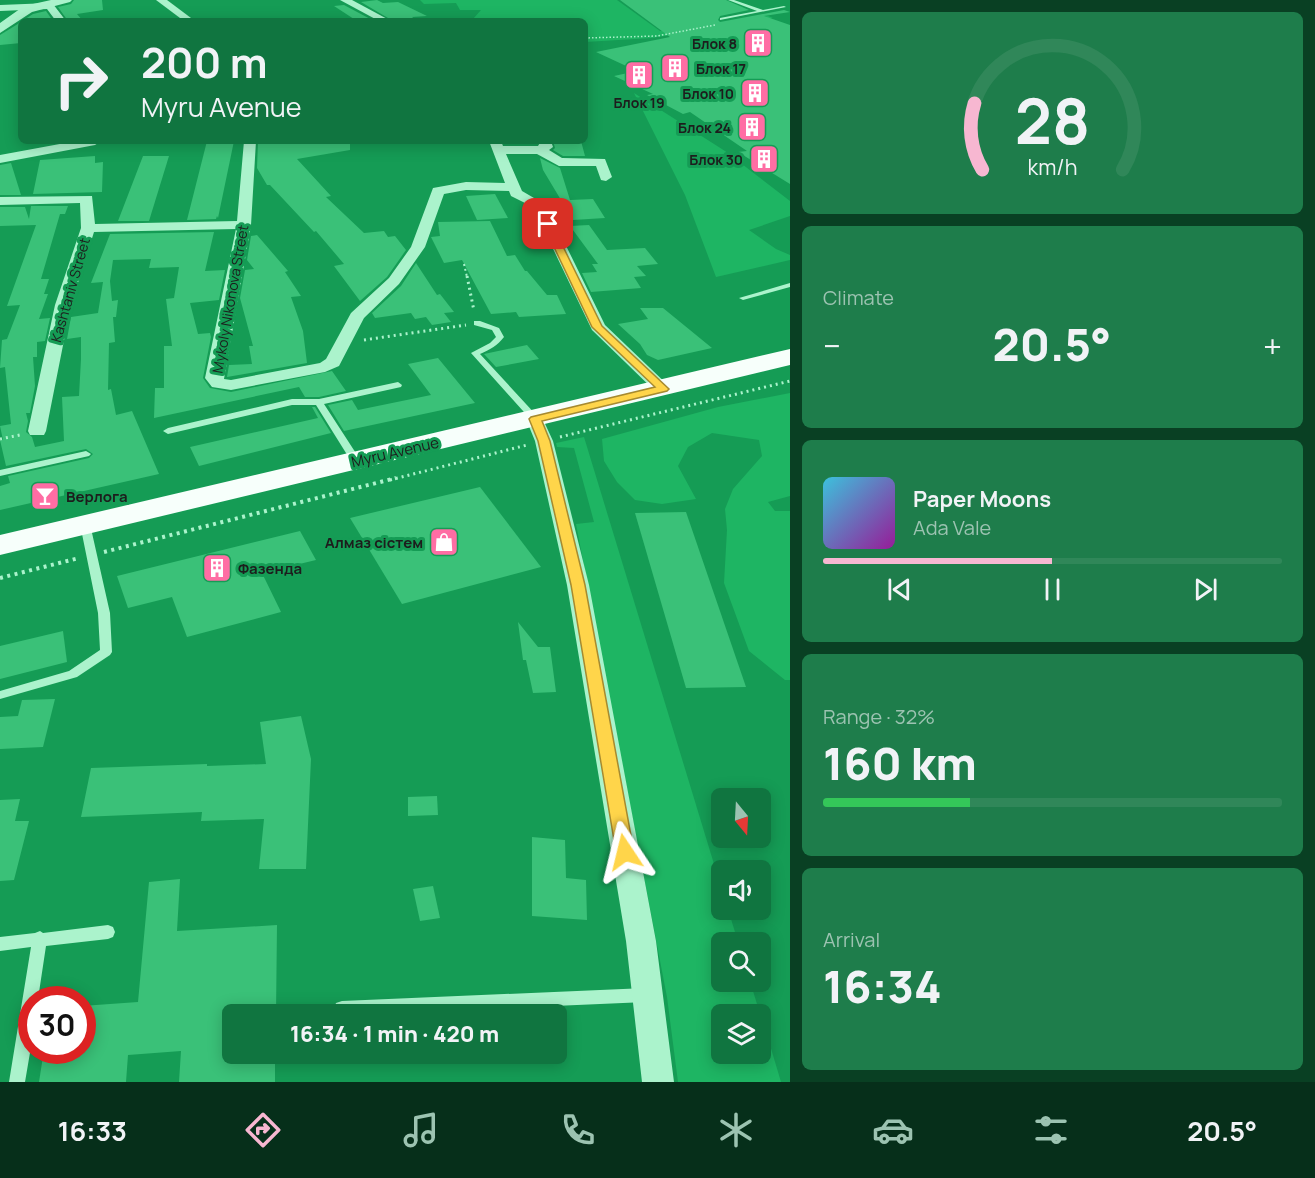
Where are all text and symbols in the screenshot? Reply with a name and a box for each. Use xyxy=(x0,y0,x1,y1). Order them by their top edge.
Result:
building icon: Блок 8 xyxy=(742,27,774,59)
text: 200 m xyxy=(141,33,267,91)
place label: Блок 8 xyxy=(692,34,737,53)
icon: right xyxy=(42,42,120,120)
building icon: Блок 17 xyxy=(659,52,691,84)
building icon: Блок 19 xyxy=(623,59,655,91)
place label: Блок 17 xyxy=(696,59,746,78)
building icon: Блок 10 xyxy=(739,77,771,109)
text: 28 xyxy=(1015,77,1090,163)
place label: Блок 10 xyxy=(682,84,734,103)
text: Myru Avenue xyxy=(141,88,302,125)
place label: Блок 19 xyxy=(613,93,665,112)
building icon: Блок 24 xyxy=(736,111,768,143)
place label: Блок 24 xyxy=(678,118,731,137)
building icon: Блок 30 xyxy=(748,143,780,175)
place label: Блок 30 xyxy=(689,150,743,169)
text: km/h xyxy=(1028,152,1077,181)
pin xyxy=(522,198,573,249)
icon: arrive xyxy=(531,207,564,240)
street label: Mykoly Nikonova Street xyxy=(208,223,252,375)
street label: Kashtaniv Street xyxy=(46,235,94,344)
text: Climate xyxy=(823,284,894,311)
text: 20.5° xyxy=(993,313,1111,375)
text: − xyxy=(823,323,841,368)
text: + xyxy=(1263,323,1282,368)
street label: Myru Avenue xyxy=(349,432,441,472)
bar icon: Beрлога xyxy=(29,480,61,512)
text: Paper Moons xyxy=(913,484,1051,514)
place label: Beрлога xyxy=(66,486,128,507)
text: Ada Vale xyxy=(913,514,991,541)
shop icon: Алмаз сістем xyxy=(428,526,460,558)
place label: Алмаз сістем xyxy=(325,532,423,553)
building icon: Фазенда xyxy=(201,552,233,584)
place label: Фазенда xyxy=(238,558,302,579)
icon: previous xyxy=(883,573,916,606)
icon: pause xyxy=(1036,573,1069,606)
icon: next xyxy=(1189,573,1222,606)
text: Range · 32% xyxy=(823,703,935,730)
text: 160 km xyxy=(823,732,977,794)
north arrow xyxy=(711,788,771,848)
map controls xyxy=(711,788,771,1064)
position arrow xyxy=(593,820,657,884)
button: sound xyxy=(711,860,771,920)
text: Arrival xyxy=(823,926,880,953)
button: search xyxy=(711,932,771,992)
text: 16:34 xyxy=(823,955,942,1017)
speed limit sign: 30 xyxy=(18,986,96,1064)
button: layers xyxy=(711,1004,771,1064)
text: 16:34 · 1 min · 420 m xyxy=(290,1019,499,1049)
icon: directions xyxy=(242,1109,284,1151)
icon: music xyxy=(400,1109,442,1151)
icon: phone xyxy=(557,1109,599,1151)
icon: climate xyxy=(715,1109,757,1151)
icon: car xyxy=(872,1109,914,1151)
icon: filters xyxy=(1030,1109,1072,1151)
text: 16:33 xyxy=(58,1112,127,1149)
text: 20.5° xyxy=(1187,1112,1257,1149)

